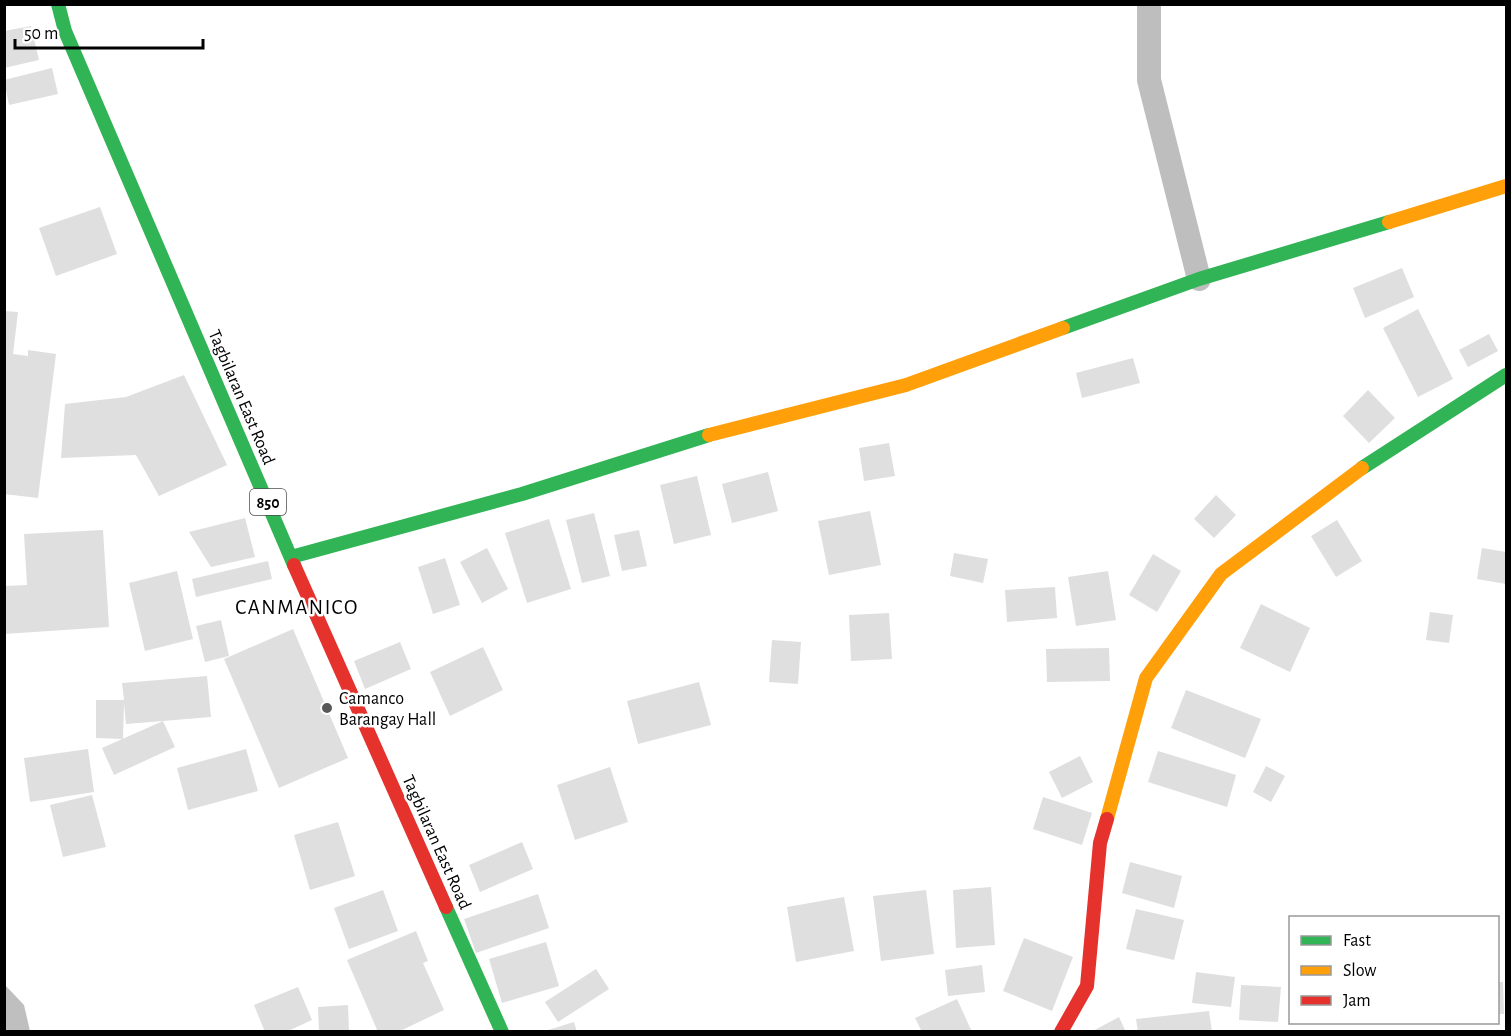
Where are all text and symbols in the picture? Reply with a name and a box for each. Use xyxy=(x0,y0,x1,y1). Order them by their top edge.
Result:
scale bar xyxy=(15,12,202,50)
text: 50 m xyxy=(24,25,58,43)
street label: Tagbilaran East Road xyxy=(205,327,278,468)
road number: 850 xyxy=(250,489,286,515)
district label: CANMANICO xyxy=(235,597,359,618)
place label: Camanco Barangay Hall xyxy=(339,690,436,729)
marker: Camanco Barangay Hall xyxy=(320,701,334,715)
street label: Tagbilaran East Road xyxy=(398,773,474,912)
legend xyxy=(1289,916,1499,1024)
text: Fast xyxy=(1343,932,1371,950)
text: Slow xyxy=(1343,962,1376,980)
text: Jam xyxy=(1343,992,1371,1010)

